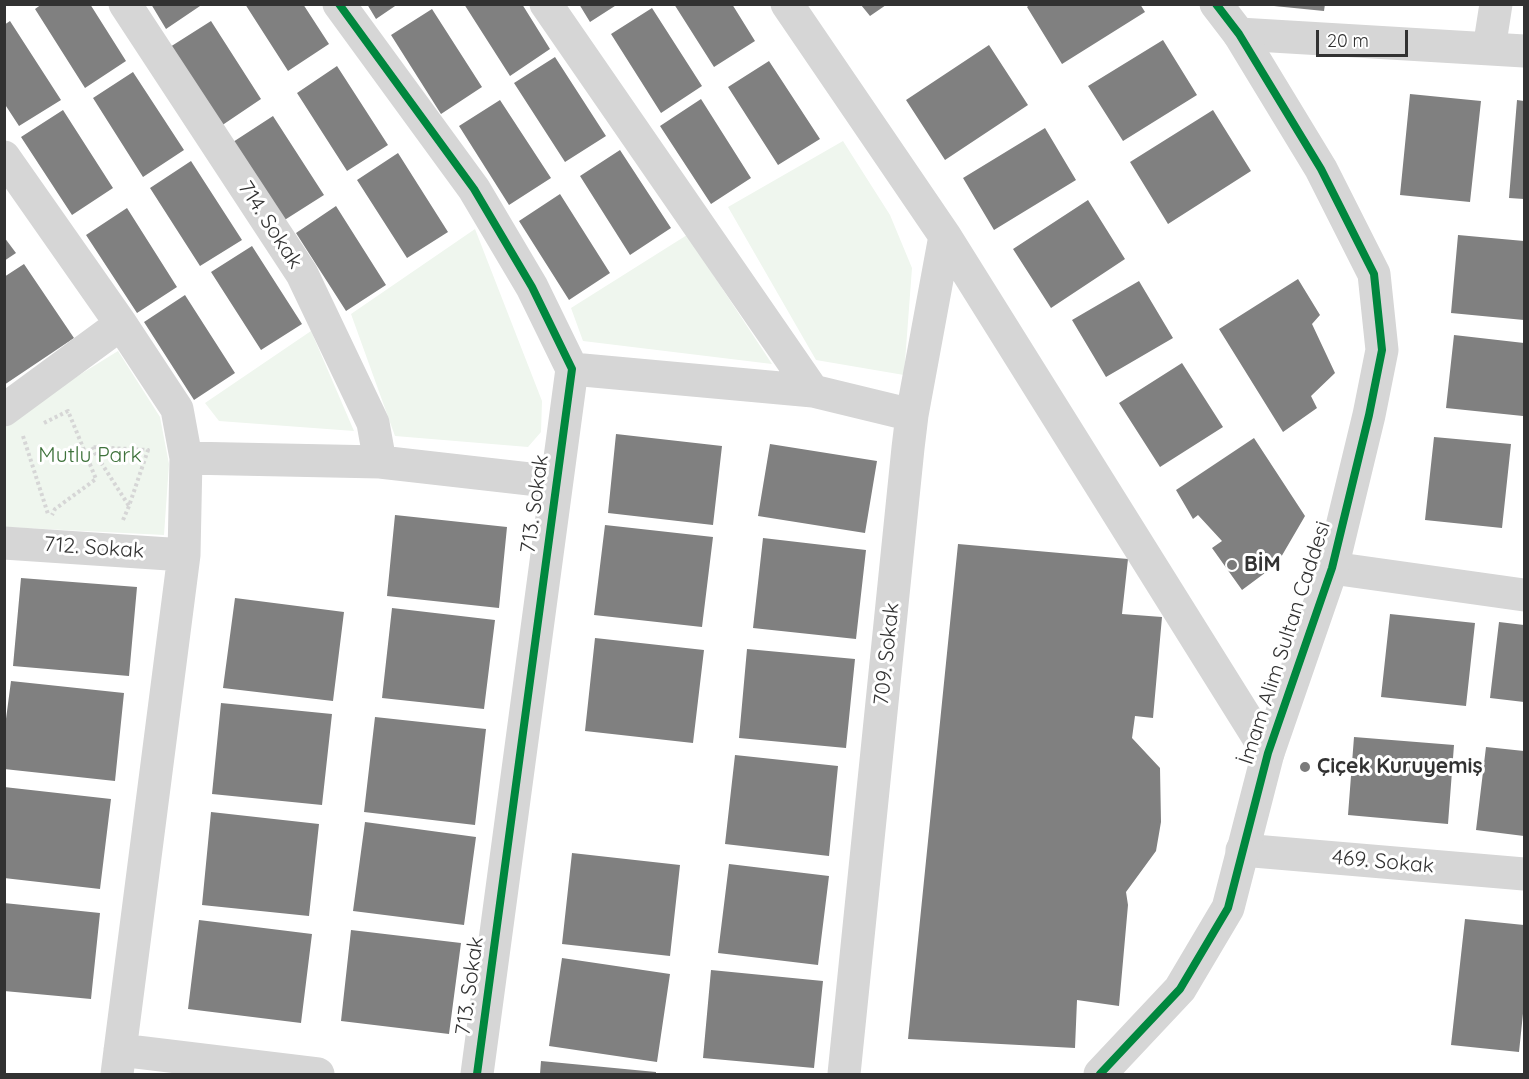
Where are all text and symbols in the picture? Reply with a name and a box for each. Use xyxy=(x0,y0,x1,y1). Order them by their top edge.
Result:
scale bar xyxy=(1319,18,1410,56)
text: 20 m xyxy=(1327,29,1369,52)
street label: 714. Sokak xyxy=(232,176,308,274)
park label: Mutlu Park xyxy=(38,443,142,469)
street label: 713. Sokak xyxy=(516,453,554,555)
street label: İmam Alim Sultan Caddesi xyxy=(1234,518,1336,768)
street label: 712. Sokak xyxy=(43,532,145,564)
place label: BİM xyxy=(1244,552,1281,578)
marker: BİM xyxy=(1225,558,1239,572)
street label: 709. Sokak xyxy=(869,601,905,707)
place label: Çiçek Kuruyemiş xyxy=(1317,754,1483,780)
marker: Çiçek Kuruyemiş xyxy=(1298,760,1312,774)
street label: 469. Sokak xyxy=(1331,845,1435,879)
street label: 713. Sokak xyxy=(451,935,489,1037)

